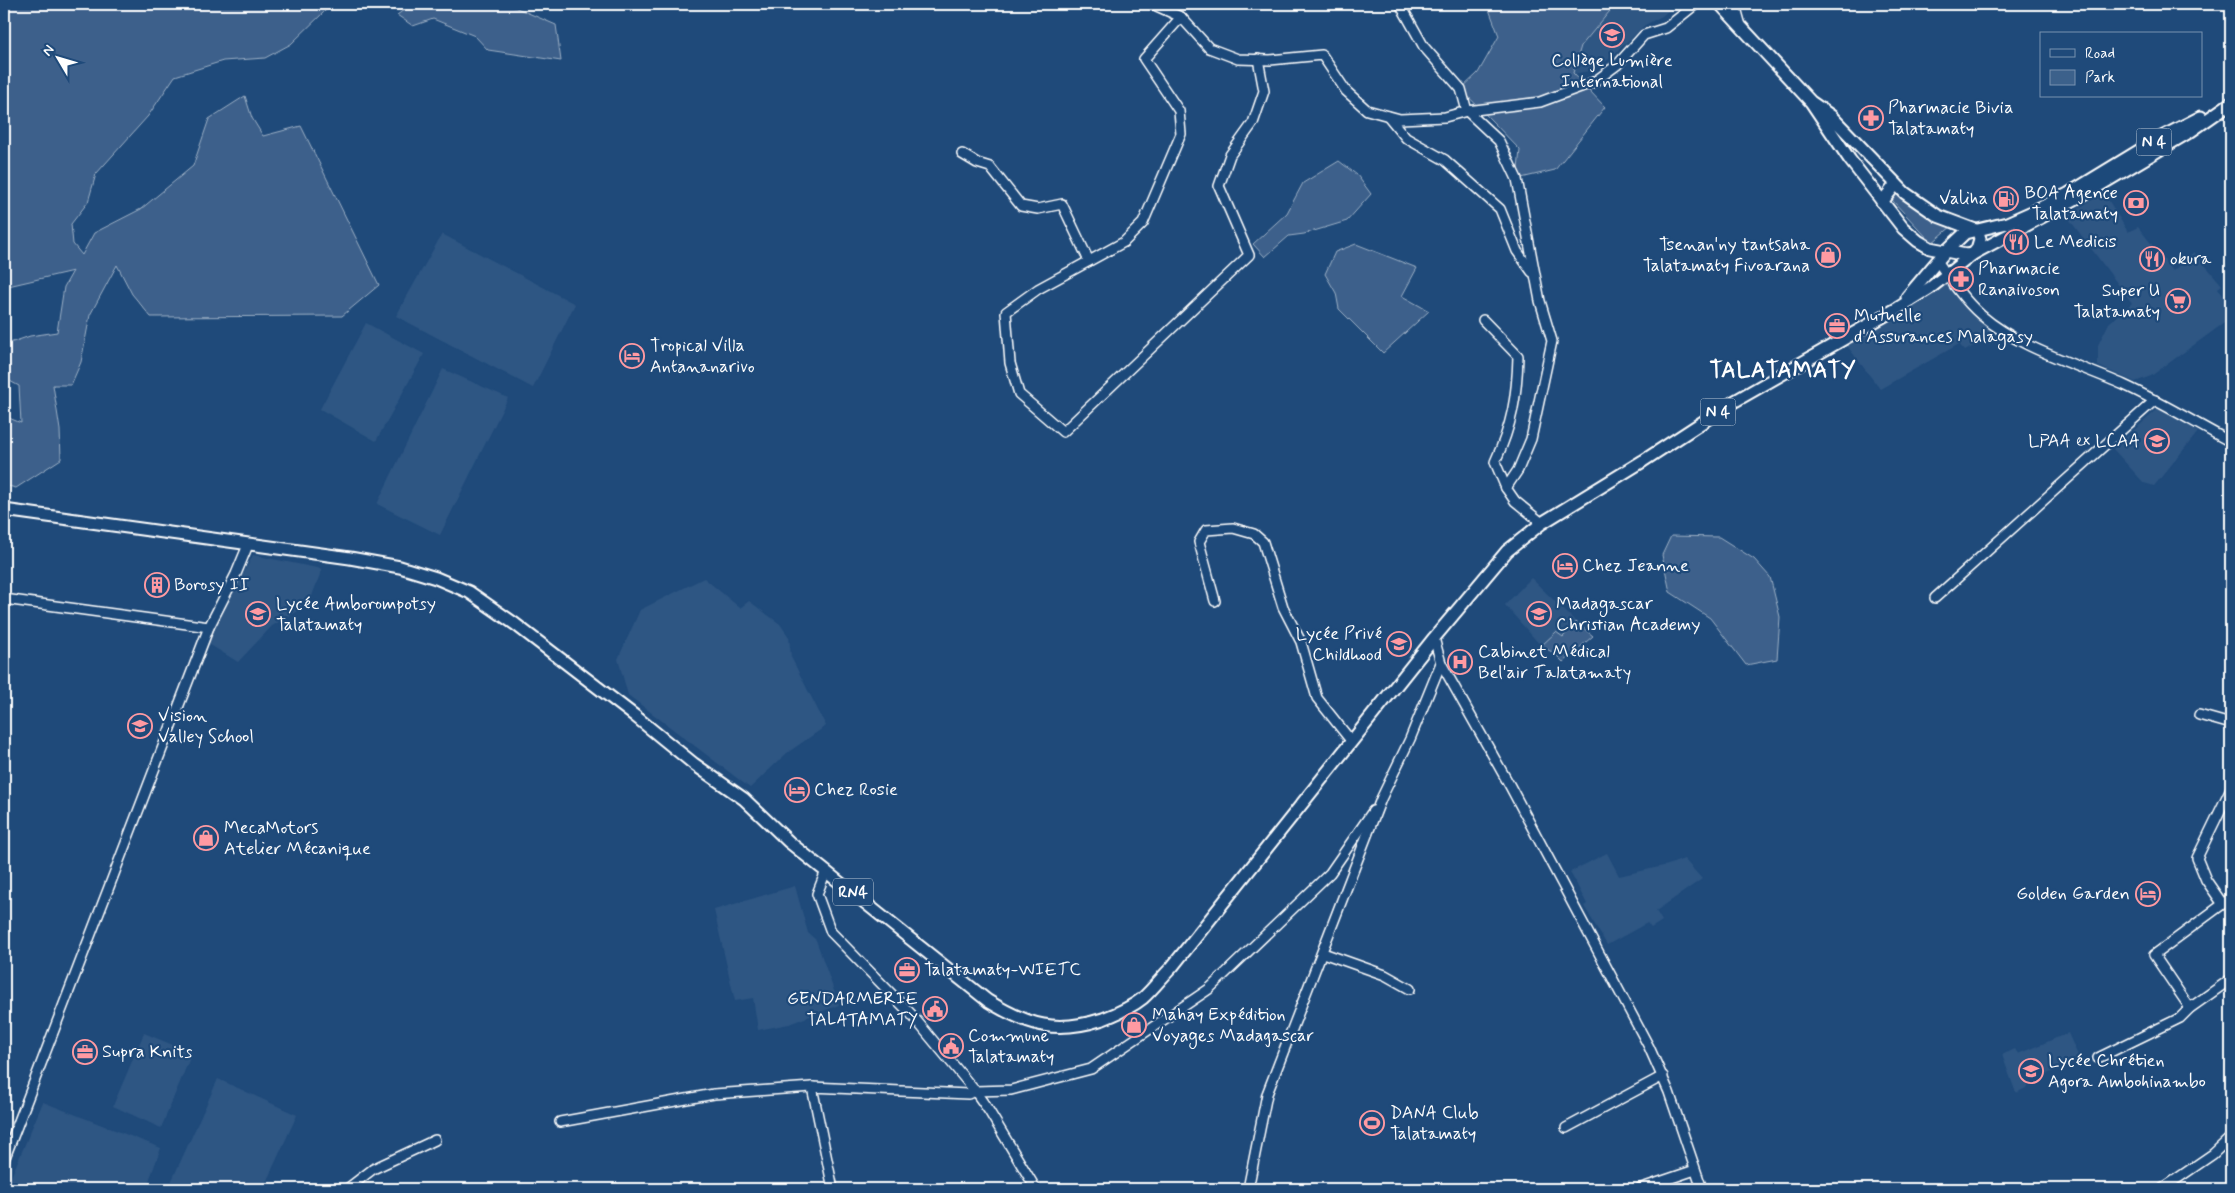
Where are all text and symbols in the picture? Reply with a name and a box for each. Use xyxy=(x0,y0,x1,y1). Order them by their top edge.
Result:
school or university icon: Collège Lumière International xyxy=(1599,22,1625,48)
north arrow xyxy=(32,32,82,82)
legend xyxy=(2040,32,2202,98)
text: N xyxy=(39,41,59,60)
text: Road xyxy=(2085,44,2115,64)
place label: Collège Lumière International xyxy=(1551,49,1673,94)
text: Park xyxy=(2085,68,2115,88)
place label: Pharmacie Bivia Talatamaty xyxy=(1888,96,2014,141)
pharmacy icon: Pharmacie Bivia Talatamaty xyxy=(1858,105,1884,131)
road number: N 4 xyxy=(2136,128,2172,156)
place label: BOA Agence Talatamaty xyxy=(2025,181,2118,226)
fuel station icon: Valiha xyxy=(1993,186,2019,212)
place label: Valiha xyxy=(1939,187,1988,211)
bank icon: BOA Agence Talatamaty xyxy=(2123,190,2149,216)
restaurant icon: Le Medicis xyxy=(2003,229,2029,255)
place label: Le Medicis xyxy=(2034,230,2117,254)
place label: Tsenan'ny tantsaha Talatamaty Fivoarana xyxy=(1643,233,1810,278)
shop icon: Tsenan'ny tantsaha Talatamaty Fivoarana xyxy=(1815,242,1841,268)
restaurant icon: okura xyxy=(2139,246,2165,272)
place label: okura xyxy=(2170,247,2211,271)
place label: Pharmacie Ranaivoson xyxy=(1978,257,2060,302)
pharmacy icon: Pharmacie Ranaivoson xyxy=(1948,266,1974,292)
place label: Super U Talatamaty xyxy=(2074,279,2160,324)
supermarket icon: Super U Talatamaty xyxy=(2165,288,2191,314)
place label: Mutuelle d'Assurances Malagasy xyxy=(1854,304,2033,350)
office icon: Mutuelle d'Assurances Malagasy xyxy=(1824,313,1850,339)
place label: Tropical Villa Antananarivo xyxy=(650,334,755,379)
hotel icon: Tropical Villa Antananarivo xyxy=(619,343,645,369)
district label: TALATAMATY xyxy=(1710,357,1856,385)
road number: N 4 xyxy=(1700,398,1736,426)
school or university icon: LPAA ex LCAA xyxy=(2144,428,2170,454)
place label: LPAA ex LCAA xyxy=(2028,429,2140,453)
hotel icon: Chez Jeanne xyxy=(1552,553,1578,579)
place label: Chez Jeanne xyxy=(1582,554,1689,578)
building icon: Borosy II xyxy=(144,572,170,598)
place label: Borosy II xyxy=(174,573,249,597)
place label: Lycée Amborompotsy Talatamaty xyxy=(276,592,436,637)
place label: Madagascar Christian Academy xyxy=(1556,592,1700,637)
school or university icon: Lycée Amborompotsy Talatamaty xyxy=(245,601,271,627)
school or university icon: Madagascar Christian Academy xyxy=(1526,601,1552,627)
place label: Lycée Privé Childhood xyxy=(1296,622,1382,667)
school or university icon: Lycée Privé Childhood xyxy=(1386,631,1412,657)
place label: Cabinet Médical Bel'air Talatamaty xyxy=(1478,640,1631,685)
hospital icon: Cabinet Médical Bel'air Talatamaty xyxy=(1447,649,1473,675)
place label: Vision Valley School xyxy=(158,704,254,749)
school or university icon: Vision Valley School xyxy=(127,713,153,739)
hotel icon: Chez Rosie xyxy=(784,777,810,803)
place label: Chez Rosie xyxy=(814,778,898,802)
place label: MecaMotors Atelier Mécanique xyxy=(224,816,371,861)
shop icon: MecaMotors Atelier Mécanique xyxy=(193,825,219,851)
road number: RN4 xyxy=(833,879,873,906)
hotel icon: Golden Garden xyxy=(2135,881,2161,907)
place label: Golden Garden xyxy=(2016,882,2130,906)
office icon: Talatamaty-WIETC xyxy=(894,957,920,983)
place label: Talatamaty-WIETC xyxy=(924,958,1081,982)
place label: GENDARMERIE TALATAMATY xyxy=(787,987,918,1032)
public building icon: GENDARMERIE TALATAMATY xyxy=(922,996,948,1022)
place label: Mahay Expédition Voyages Madagascar xyxy=(1152,1003,1315,1049)
shop icon: Mahay Expédition Voyages Madagascar xyxy=(1121,1012,1147,1038)
place label: Commune Talatamaty xyxy=(968,1024,1054,1069)
public building icon: Commune Talatamaty xyxy=(938,1033,964,1059)
office icon: Supra Knits xyxy=(72,1039,98,1065)
place label: Supra Knits xyxy=(102,1040,193,1064)
place label: Lycée Chrétien Agora Ambohinambo xyxy=(2048,1049,2206,1094)
school or university icon: Lycée Chrétien Agora Ambohinambo xyxy=(2018,1058,2044,1084)
place label: DANA Club Talatamaty xyxy=(1390,1101,1479,1146)
sports icon: DANA Club Talatamaty xyxy=(1359,1110,1385,1136)

